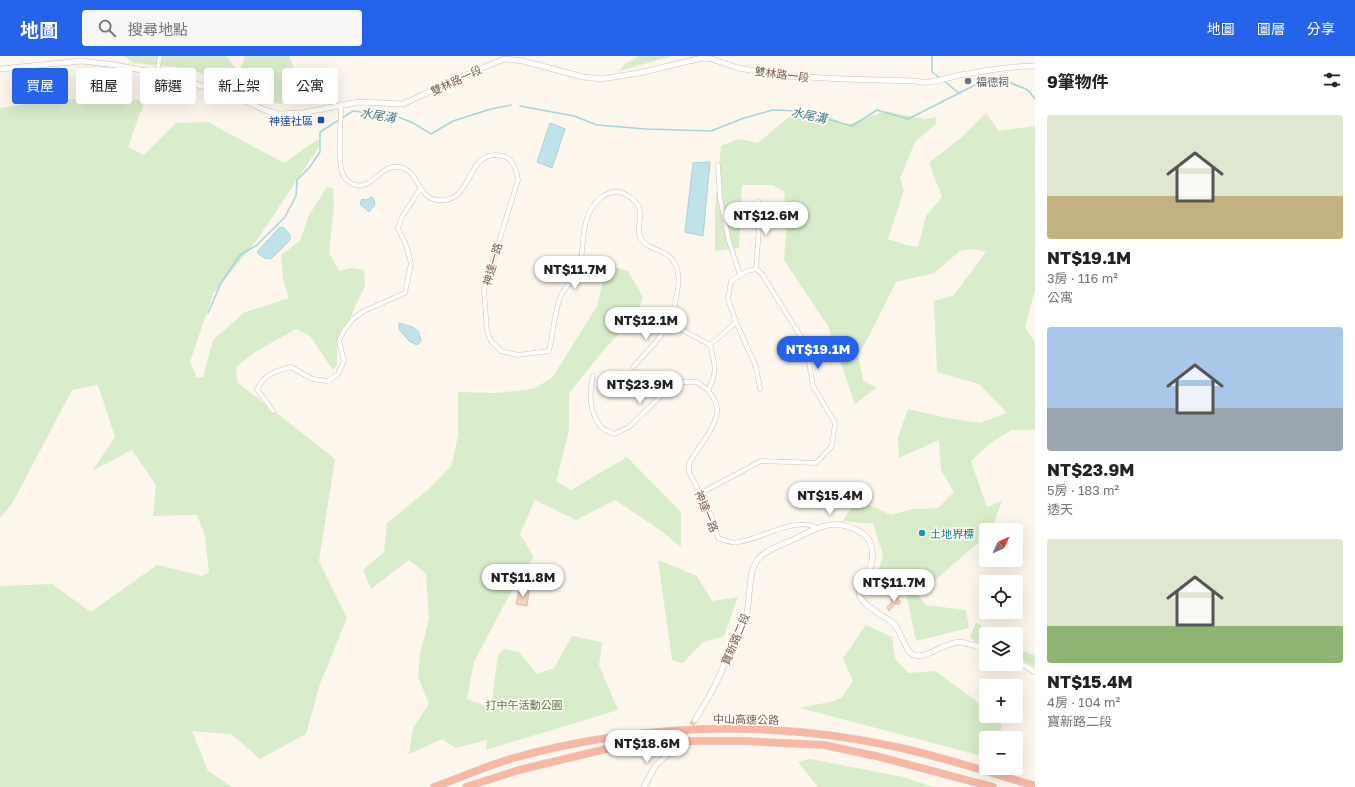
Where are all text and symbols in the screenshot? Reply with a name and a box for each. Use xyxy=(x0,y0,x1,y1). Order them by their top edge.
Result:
search box xyxy=(82,10,362,46)
icon: search xyxy=(96,17,118,39)
text: 地圖 xyxy=(20,18,58,41)
text: 搜尋地點 xyxy=(128,20,188,38)
text: 地圖 xyxy=(1207,20,1235,37)
text: 圖層 xyxy=(1257,20,1285,37)
text: 分享 xyxy=(1307,20,1335,37)
street label: 雙林路一段 xyxy=(428,62,484,98)
street label: 雙林路一段 xyxy=(754,64,810,84)
chip: 買屋 xyxy=(12,68,68,104)
chip: 租屋 xyxy=(76,68,132,104)
chip: 篩選 xyxy=(140,68,196,104)
chip: 新上架 xyxy=(204,68,274,104)
chip: 公寓 xyxy=(282,68,338,104)
icon: filters xyxy=(1321,69,1343,91)
text: 9筆物件 xyxy=(1047,71,1109,92)
place label: 福德祠 xyxy=(976,75,1009,88)
marker: 福德祠 xyxy=(963,76,973,86)
water label: 水尾溝 xyxy=(790,104,830,126)
water label: 水尾溝 xyxy=(359,105,399,126)
place label: 神達社區 xyxy=(269,114,313,127)
marker: 神達社區 xyxy=(316,115,326,125)
icon: home xyxy=(1159,141,1231,213)
pin: NT$12.6M xyxy=(725,202,807,236)
text: NT$12.6M xyxy=(733,207,799,223)
street label: 神達一路 xyxy=(480,241,504,287)
text: NT$19.1M xyxy=(1047,247,1131,268)
pin: NT$11.7M xyxy=(534,256,616,290)
text: NT$11.7M xyxy=(543,261,607,277)
text: 3房 · 116 m² xyxy=(1047,270,1118,286)
text: 公寓 xyxy=(1047,289,1073,305)
pin: NT$12.1M xyxy=(605,307,687,341)
text: NT$12.1M xyxy=(614,312,678,328)
pin: NT$19.1M xyxy=(777,336,859,370)
text: NT$19.1M xyxy=(786,341,850,357)
icon: home xyxy=(1159,353,1231,425)
pin: NT$23.9M xyxy=(599,371,681,405)
text: NT$23.9M xyxy=(607,376,673,392)
text: NT$23.9M xyxy=(1047,459,1134,480)
pin: NT$15.4M xyxy=(789,482,871,516)
text: 5房 · 183 m² xyxy=(1047,482,1119,498)
text: NT$15.4M xyxy=(797,487,863,503)
street label: 神達一路 xyxy=(693,488,721,534)
text: 透天 xyxy=(1047,501,1073,517)
north arrow xyxy=(979,523,1023,567)
map controls xyxy=(979,523,1023,775)
place label: 土地界標 xyxy=(930,527,974,540)
marker: 土地界標 xyxy=(917,528,927,538)
pin: NT$11.8M xyxy=(482,564,564,598)
icon: home xyxy=(1159,565,1231,637)
text: NT$11.8M xyxy=(491,569,555,585)
pin: NT$11.7M xyxy=(853,569,935,603)
text: NT$11.7M xyxy=(862,574,926,590)
button: locate xyxy=(979,575,1023,619)
street label: 寶新路二段 xyxy=(718,611,752,667)
button: layers xyxy=(979,627,1023,671)
text: NT$15.4M xyxy=(1047,671,1133,692)
button: + xyxy=(979,679,1023,723)
text: 4房 · 104 m² xyxy=(1047,694,1120,710)
park label: 打中午活動公園 xyxy=(486,698,563,711)
street label: 中山高速公路 xyxy=(713,712,779,726)
text: 寶新路二段 xyxy=(1047,713,1112,729)
pin: NT$18.6M xyxy=(606,730,688,764)
button: − xyxy=(979,731,1023,775)
text: NT$18.6M xyxy=(614,735,680,751)

